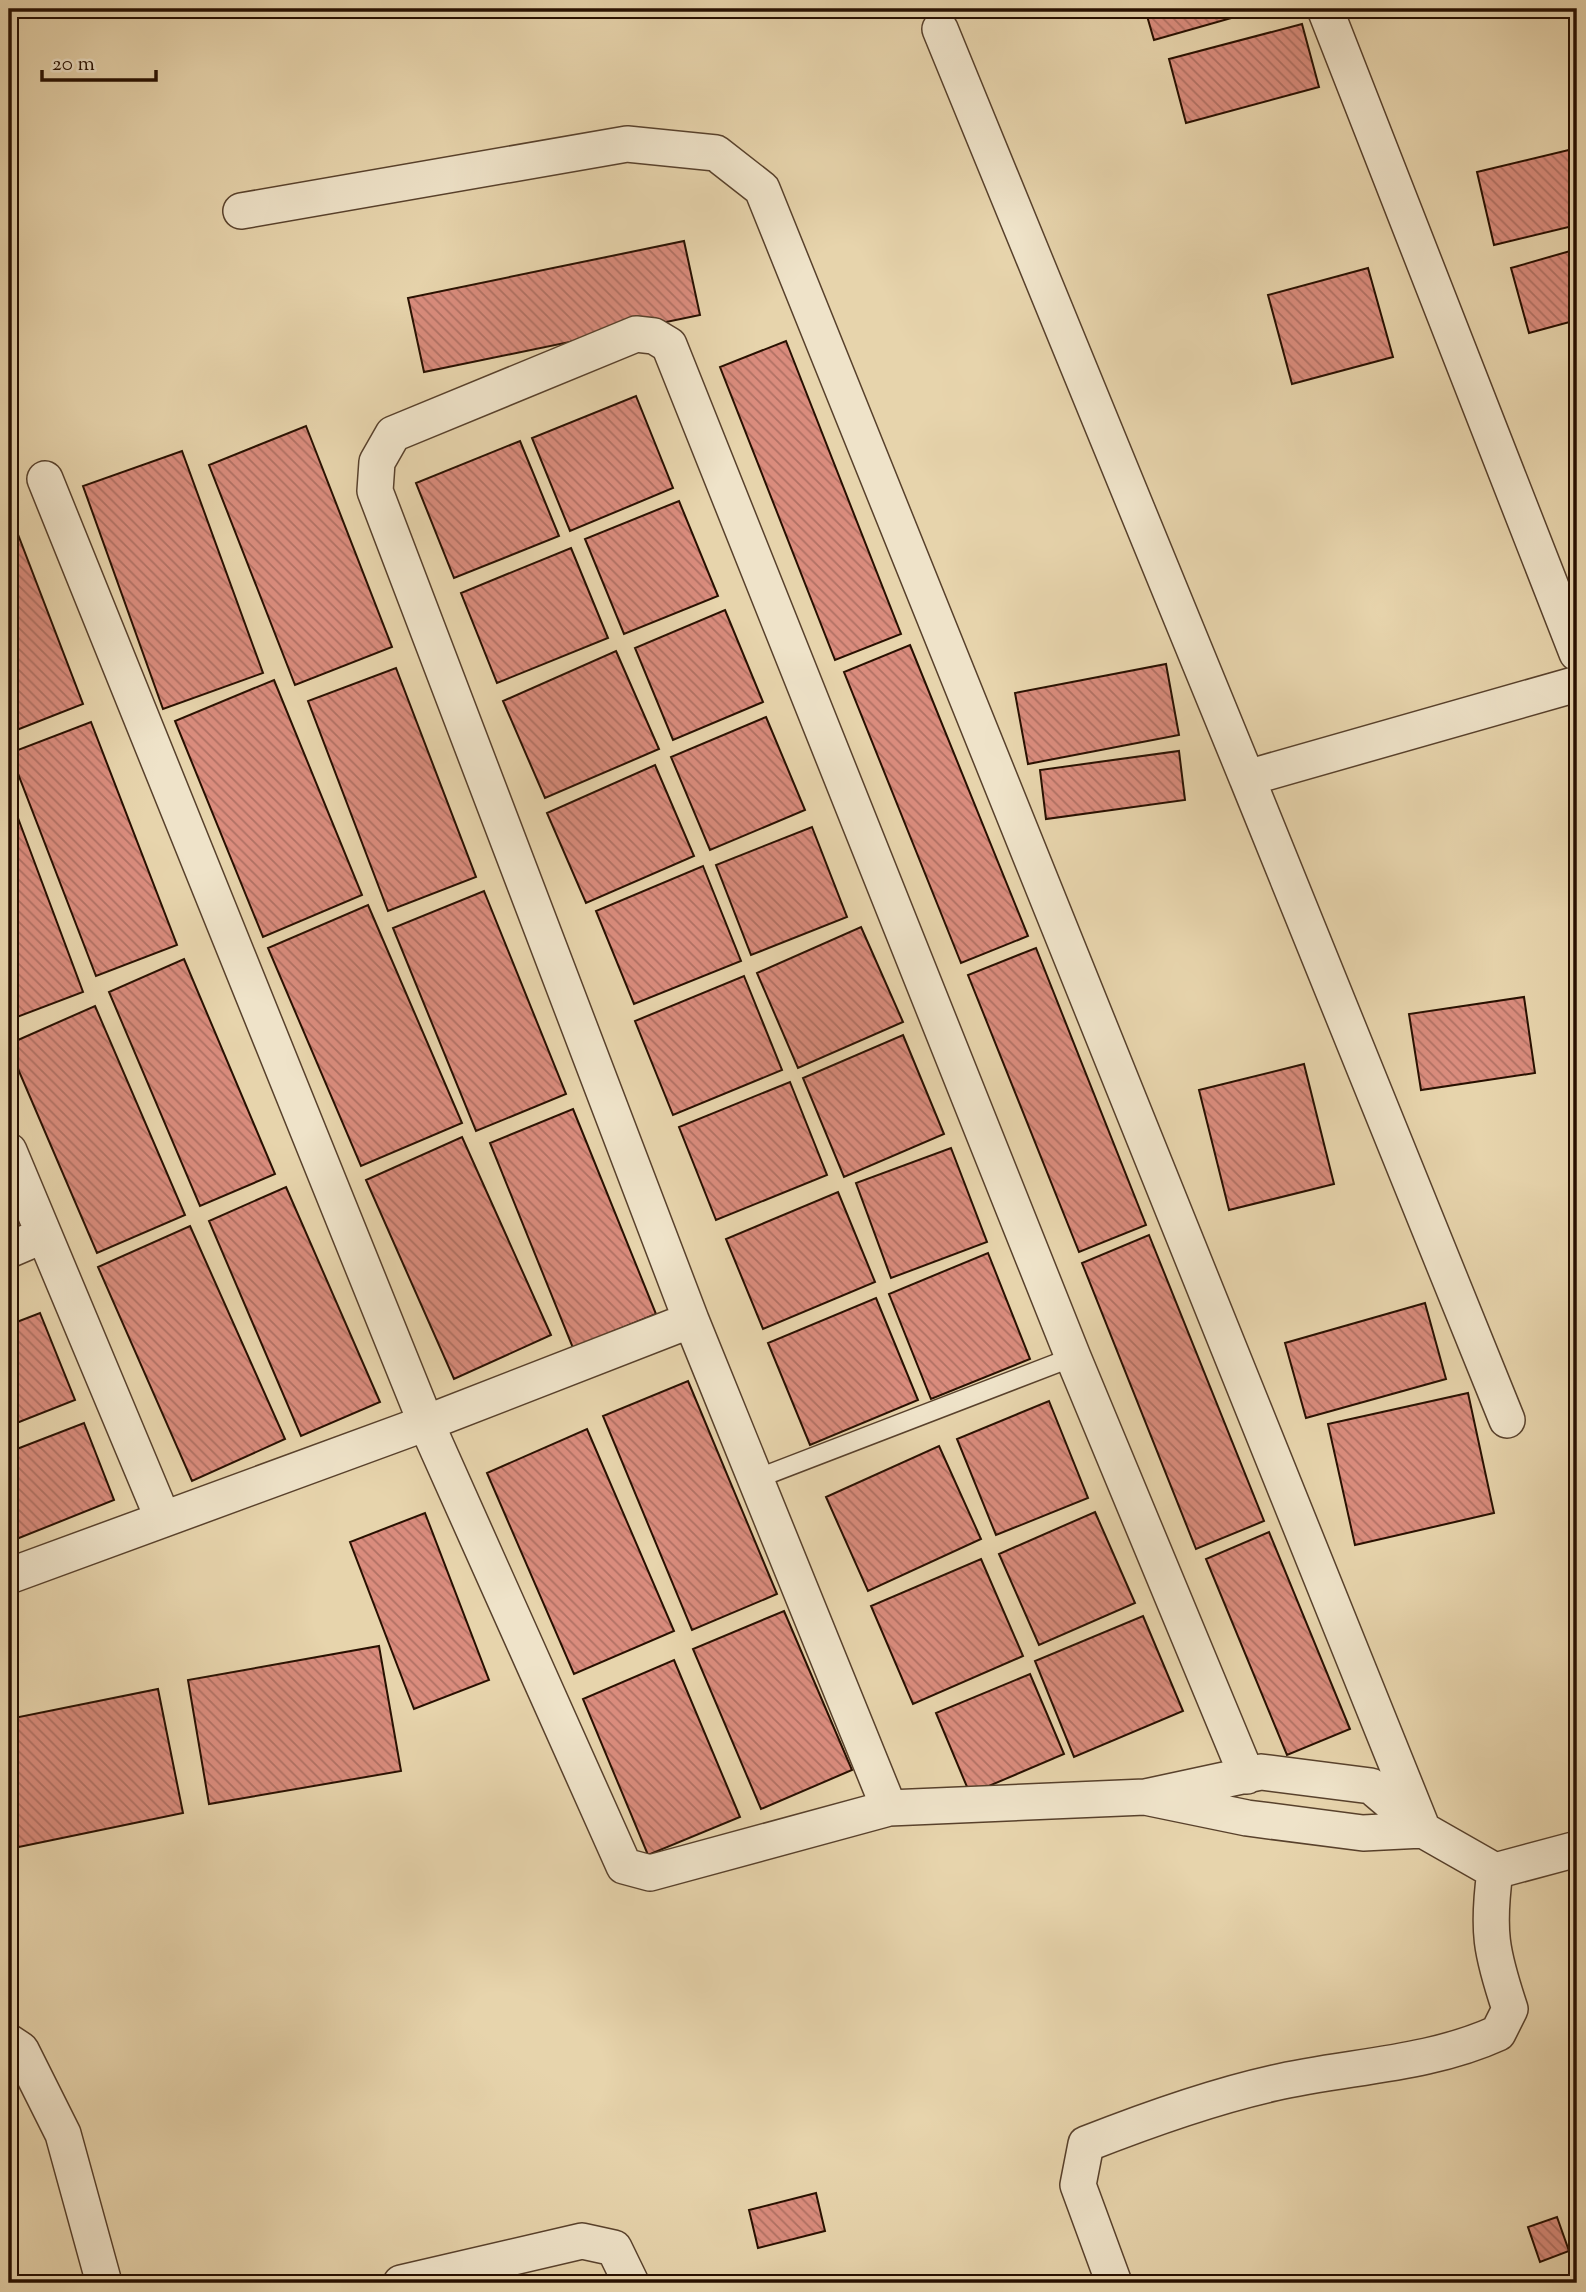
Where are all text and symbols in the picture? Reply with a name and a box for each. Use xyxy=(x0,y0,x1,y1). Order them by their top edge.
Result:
scale bar xyxy=(42,38,156,82)
text: 20 m xyxy=(52,50,95,80)

